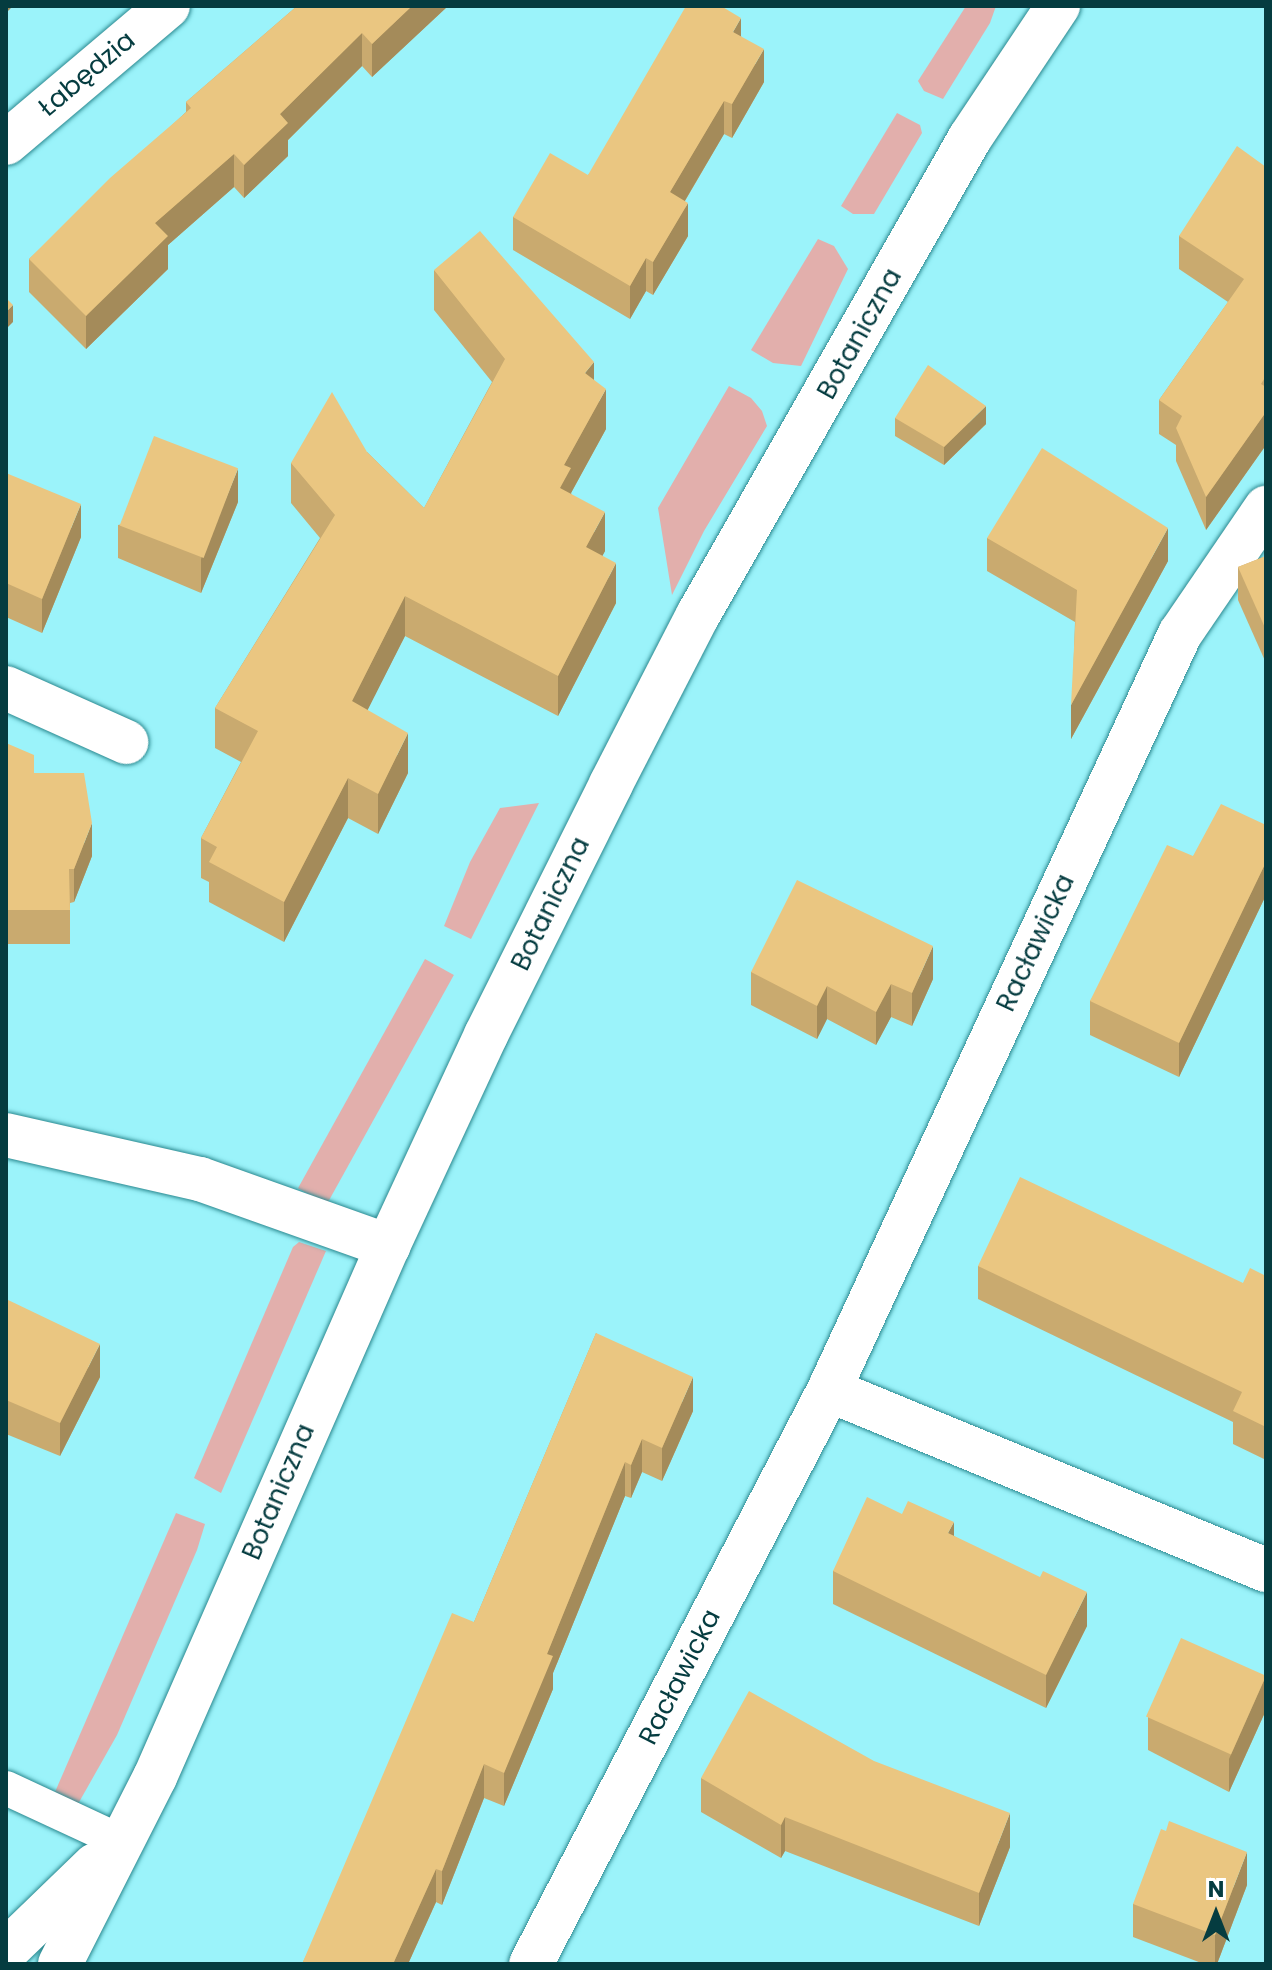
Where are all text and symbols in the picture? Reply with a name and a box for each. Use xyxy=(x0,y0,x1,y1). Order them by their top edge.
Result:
street label: Łabędzia xyxy=(33,25,141,123)
street label: Botaniczna xyxy=(811,263,909,405)
street label: Botaniczna xyxy=(505,832,597,976)
street label: Racławicka xyxy=(991,869,1081,1017)
street label: Botaniczna xyxy=(236,1419,322,1565)
street label: Racławicka xyxy=(633,1604,727,1750)
north arrow xyxy=(1176,1874,1256,1954)
text: N xyxy=(1208,1874,1224,1905)

